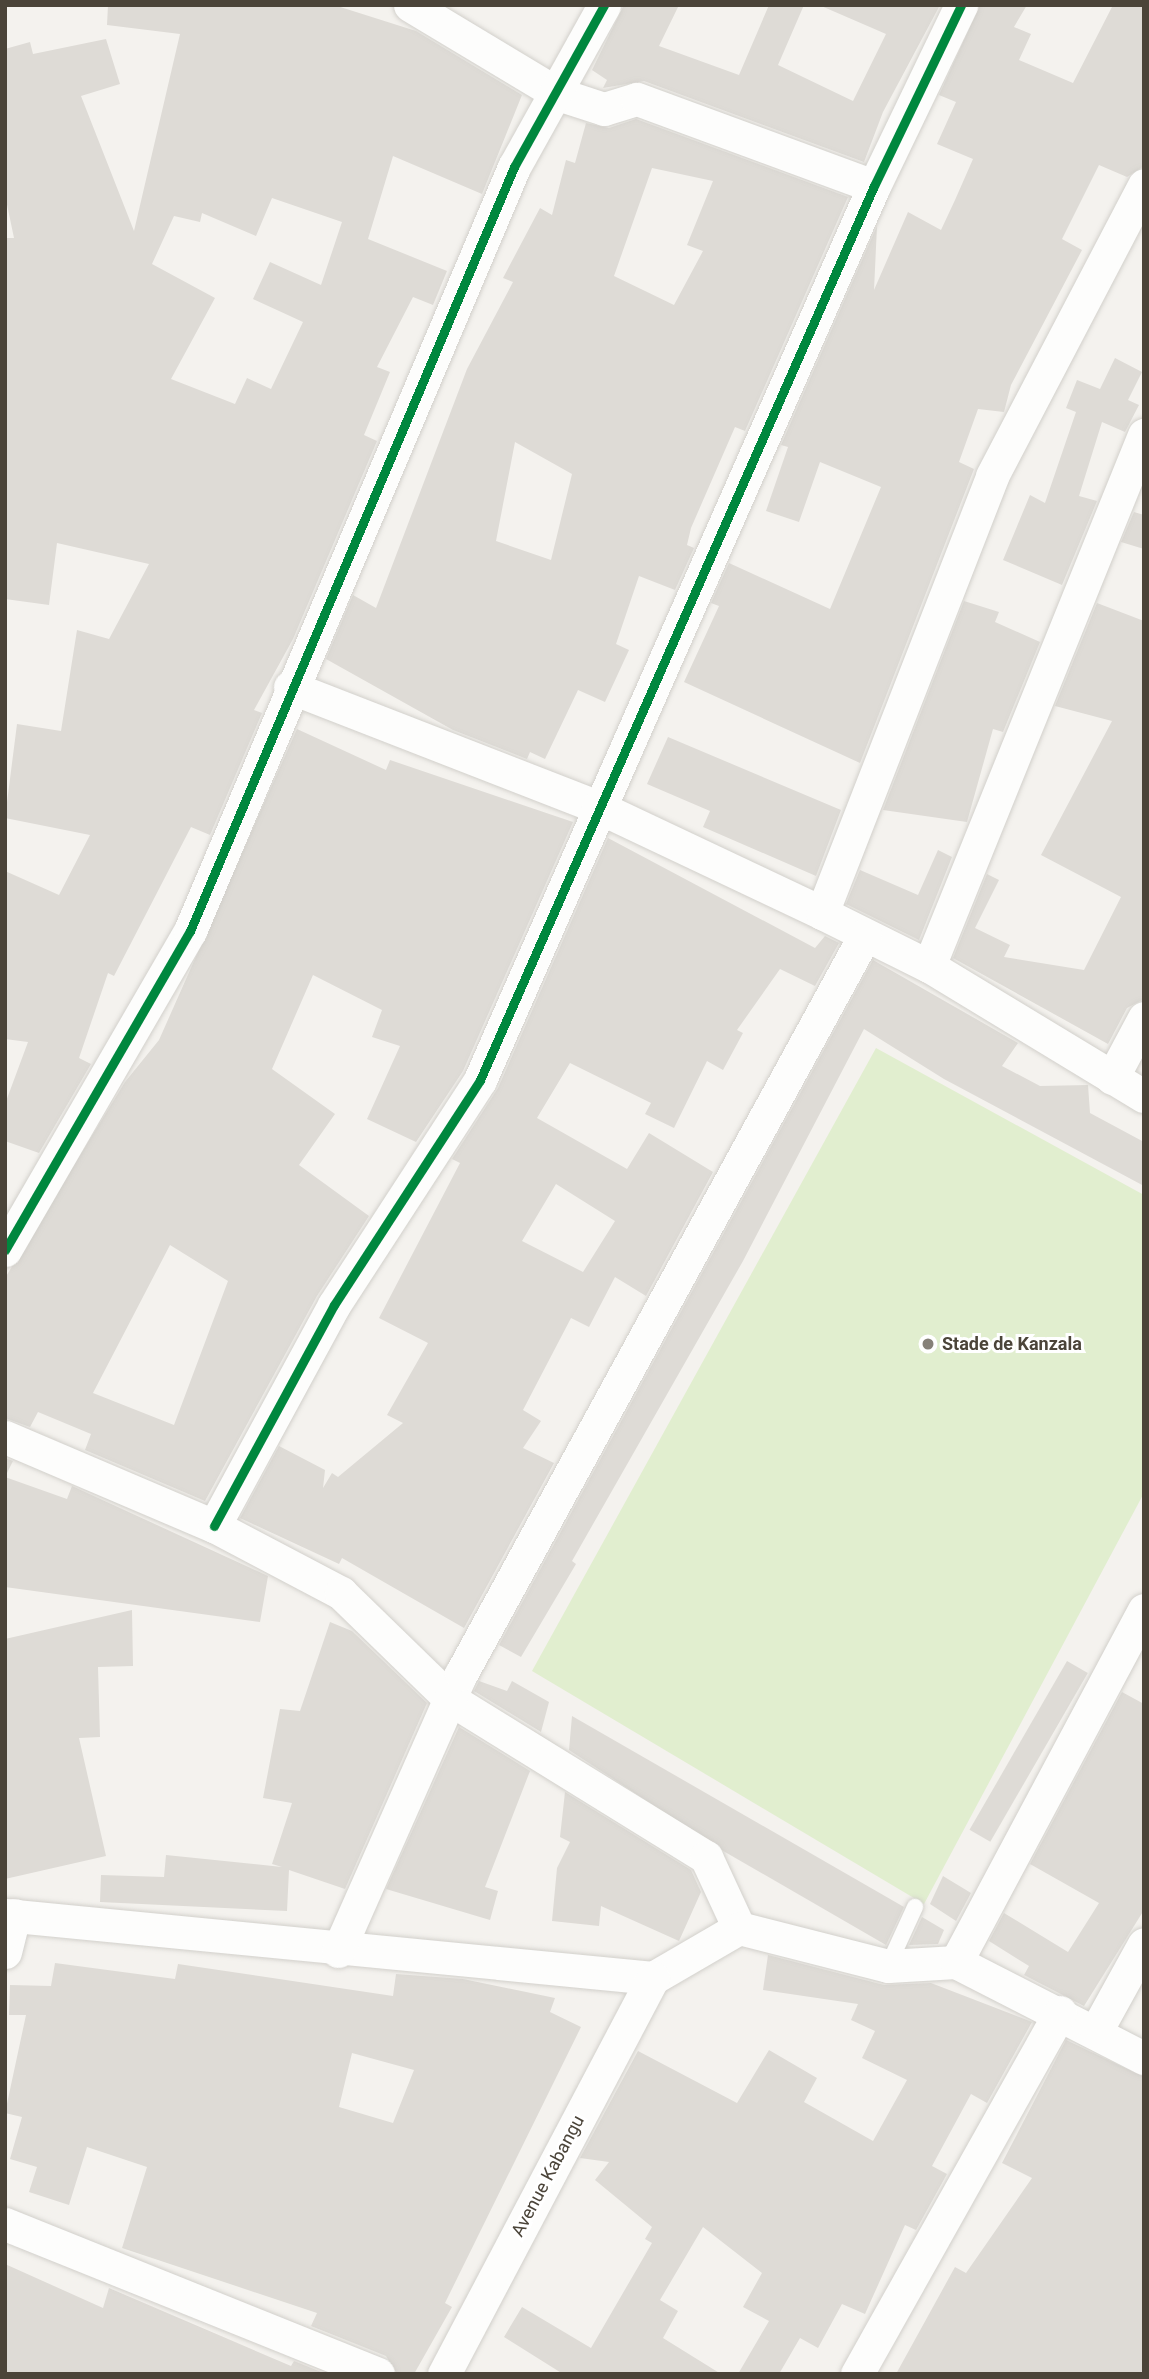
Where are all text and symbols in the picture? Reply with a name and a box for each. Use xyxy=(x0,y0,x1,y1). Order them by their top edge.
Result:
place label: Stade de Kanzala xyxy=(942,1333,1082,1355)
marker: Stade de Kanzala xyxy=(920,1336,936,1352)
street label: Avenue Kabangu xyxy=(507,2112,589,2240)

